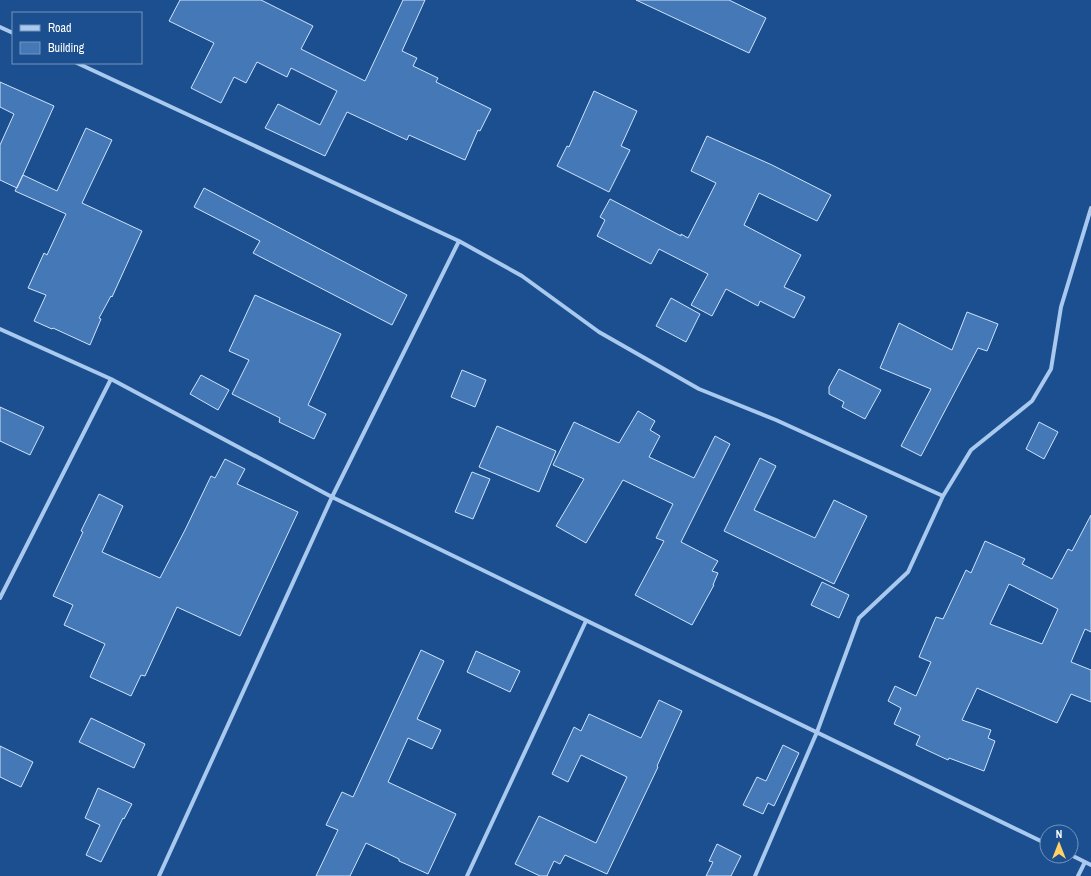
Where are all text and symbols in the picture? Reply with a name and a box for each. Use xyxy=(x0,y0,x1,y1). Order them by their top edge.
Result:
legend xyxy=(12,12,142,64)
text: Road xyxy=(48,20,72,36)
text: Building xyxy=(48,40,85,56)
north arrow xyxy=(1039,824,1079,864)
text: N xyxy=(1056,827,1062,841)

